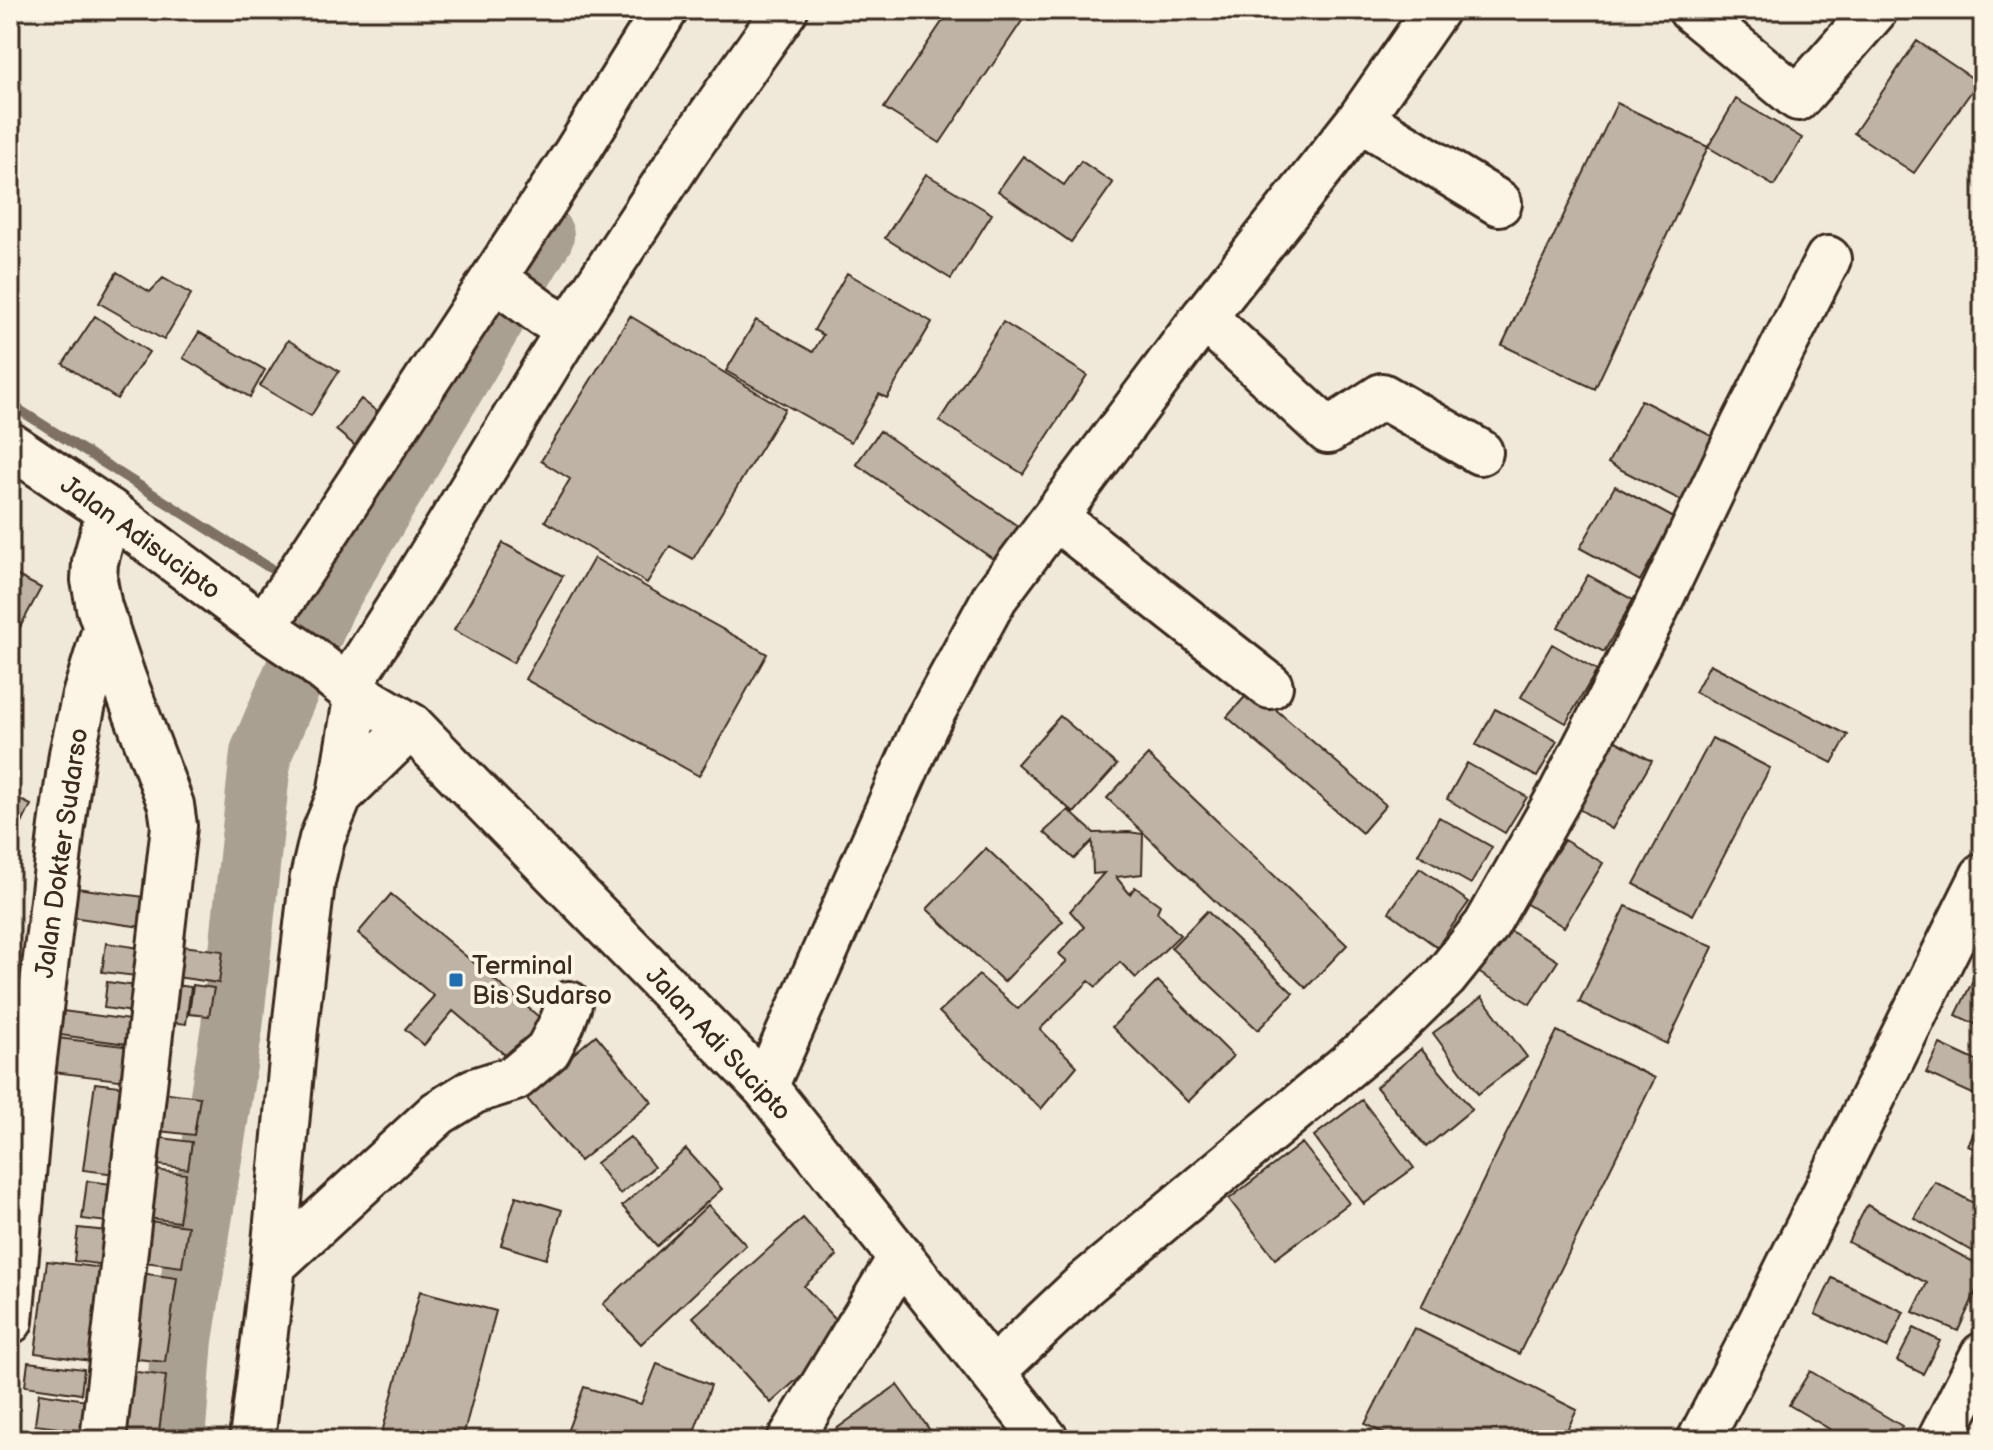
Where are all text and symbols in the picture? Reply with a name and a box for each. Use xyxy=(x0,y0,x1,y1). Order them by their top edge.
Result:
street label: Jalan Adisucipto xyxy=(54,470,226,607)
street label: Jalan Dokter Sudarso xyxy=(30,726,95,980)
place label: Terminal Bis Sudarso xyxy=(472,951,612,1012)
street label: Jalan Adi Sucipto xyxy=(639,960,797,1128)
marker: Terminal Bis Sudarso xyxy=(447,971,465,989)

